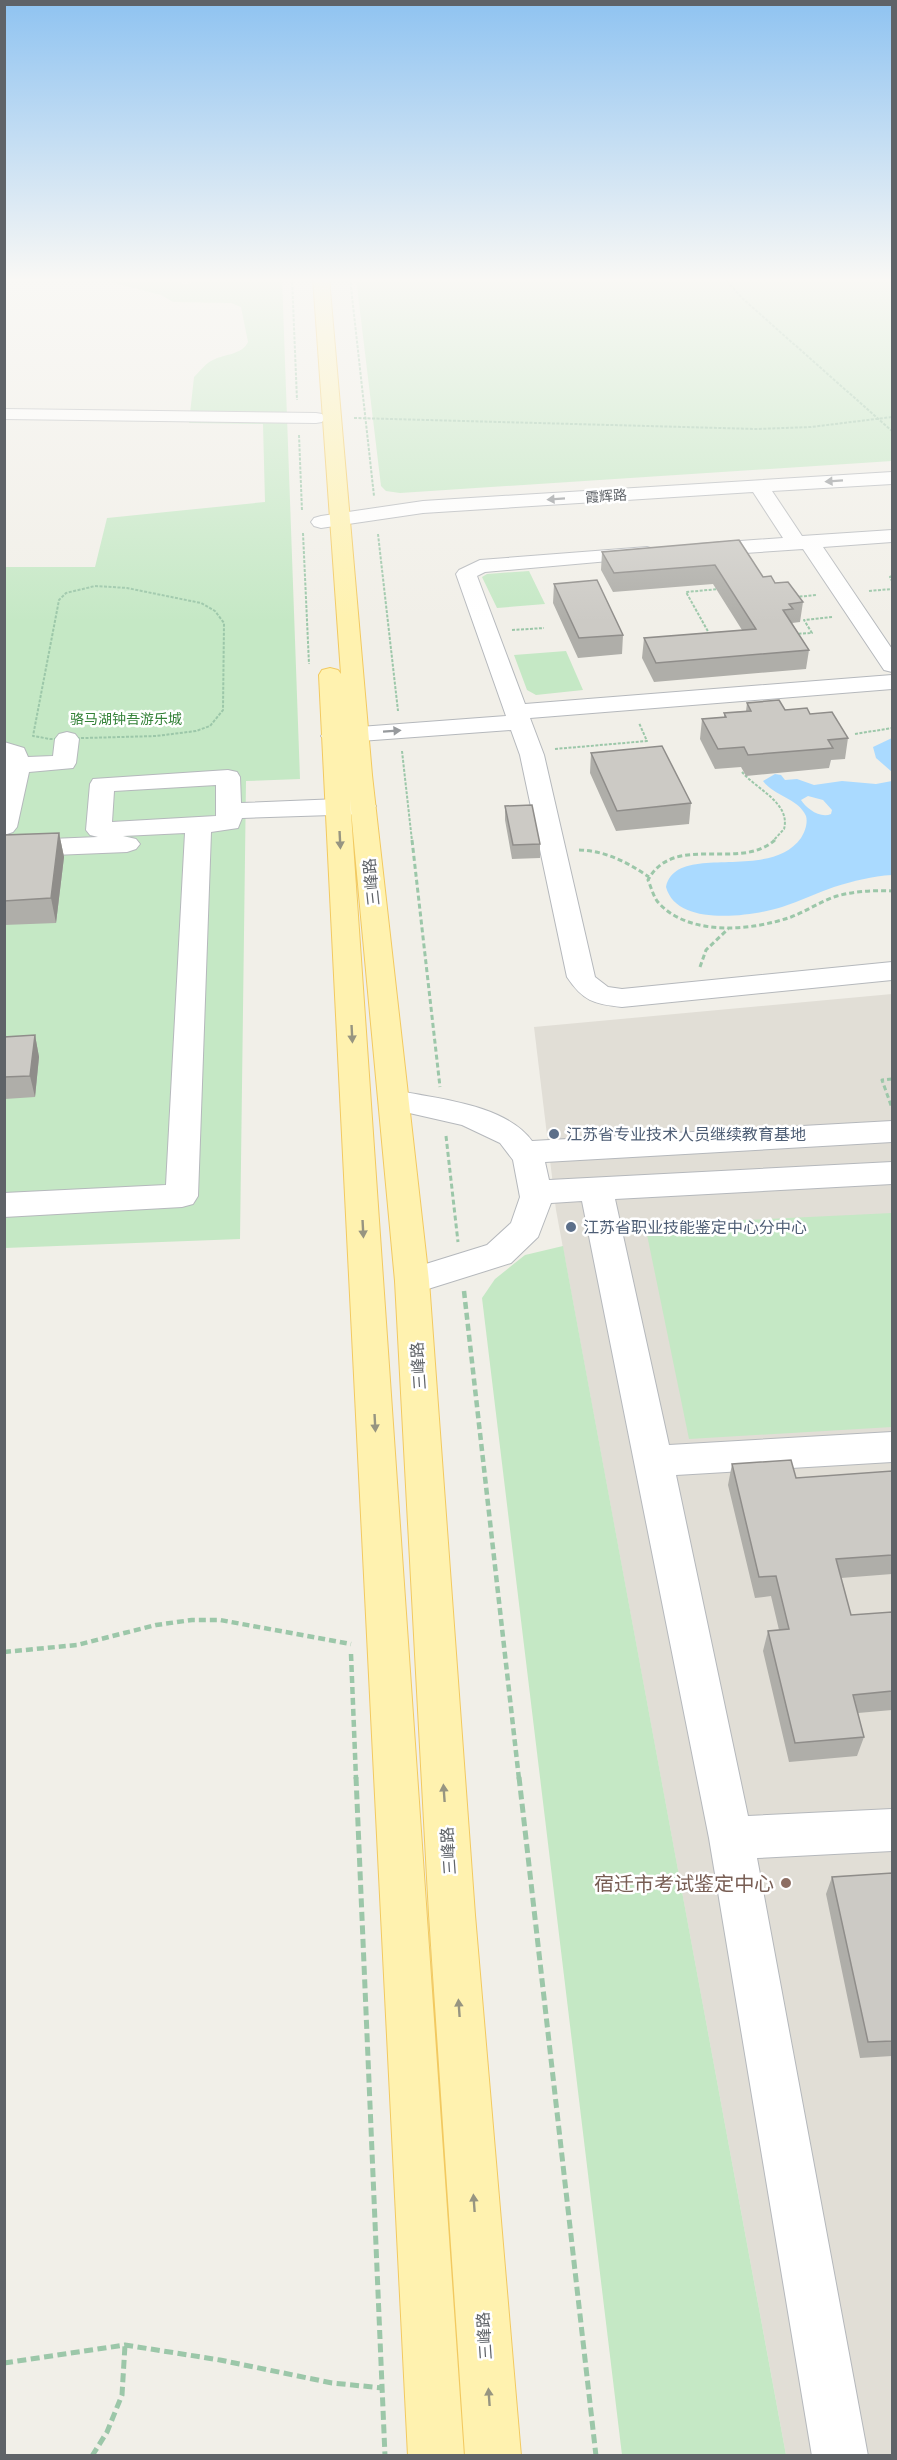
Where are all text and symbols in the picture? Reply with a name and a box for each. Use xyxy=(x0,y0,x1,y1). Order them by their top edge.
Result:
one-way arrow xyxy=(825,477,844,486)
street label: 霞辉路 xyxy=(584,486,628,506)
one-way arrow xyxy=(546,494,565,503)
park label: 骆马湖钟吾游乐城 xyxy=(70,710,182,728)
one-way arrow xyxy=(382,727,401,736)
one-way arrow xyxy=(335,830,345,849)
street label: 三峰路 xyxy=(359,857,383,907)
one-way arrow xyxy=(347,1025,356,1044)
place label: 江苏省专业技术人员继续教育基地 xyxy=(566,1124,806,1144)
marker: 江苏省专业技术人员继续教育基地 xyxy=(547,1127,561,1141)
place label: 江苏省职业技能鉴定中心分中心 xyxy=(583,1217,807,1237)
one-way arrow xyxy=(358,1219,368,1238)
marker: 江苏省职业技能鉴定中心分中心 xyxy=(564,1220,578,1234)
street label: 三峰路 xyxy=(406,1341,430,1391)
one-way arrow xyxy=(370,1414,379,1433)
one-way arrow xyxy=(440,1783,449,1802)
street label: 三峰路 xyxy=(436,1826,460,1876)
place label: 宿迁市考试鉴定中心 xyxy=(594,1870,774,1897)
marker: 宿迁市考试鉴定中心 xyxy=(779,1876,793,1890)
one-way arrow xyxy=(454,1999,464,2018)
one-way arrow xyxy=(469,2193,479,2212)
street label: 三峰路 xyxy=(472,2311,496,2361)
one-way arrow xyxy=(484,2388,494,2407)

